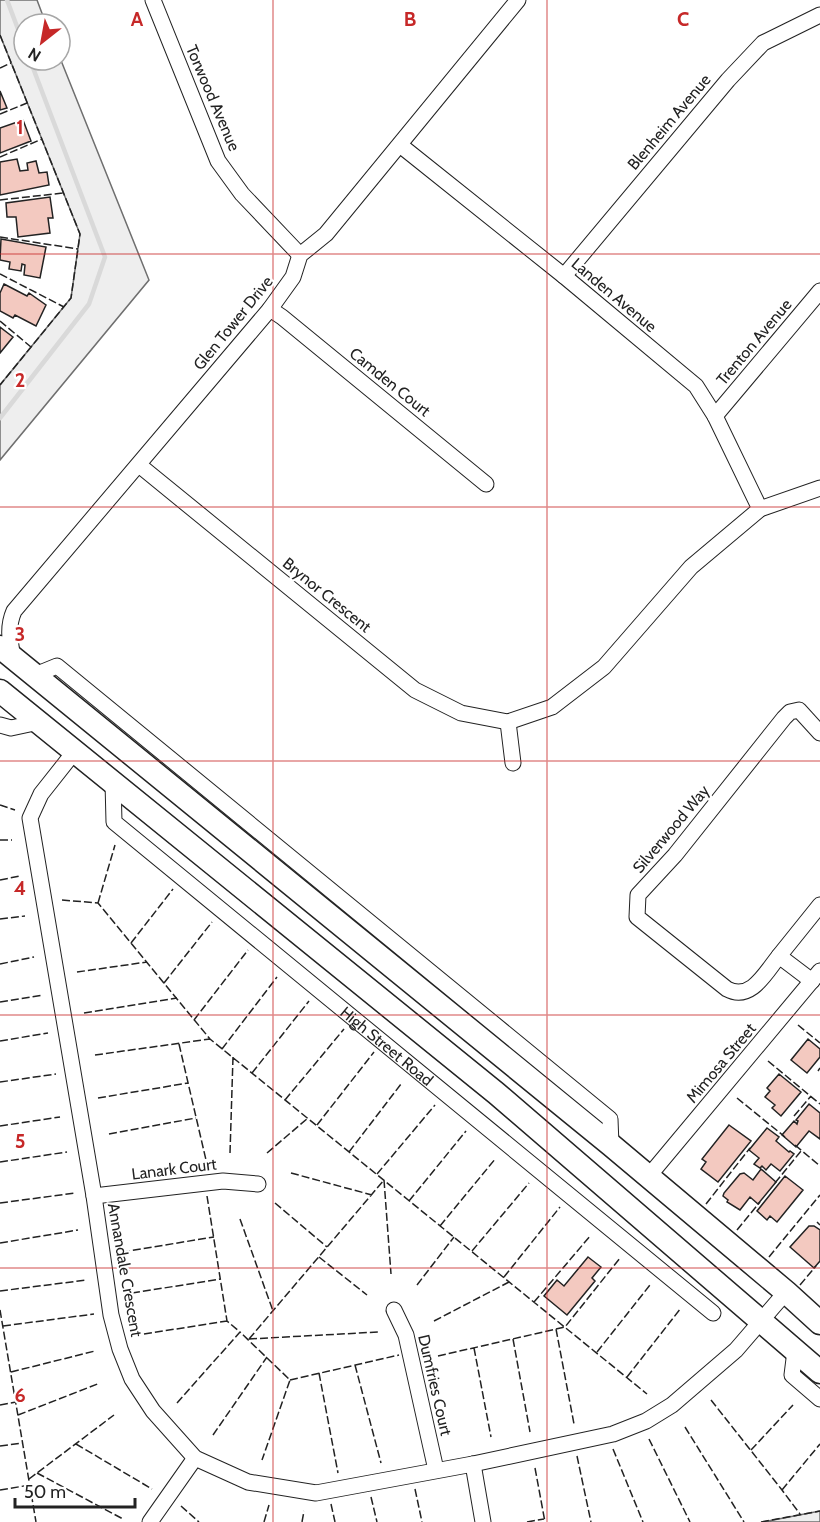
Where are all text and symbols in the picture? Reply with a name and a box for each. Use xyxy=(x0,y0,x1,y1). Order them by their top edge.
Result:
text: A xyxy=(131,7,144,31)
text: B xyxy=(404,7,416,31)
text: C xyxy=(677,7,689,31)
north arrow xyxy=(12,12,72,72)
street label: Torwood Avenue xyxy=(182,42,244,154)
text: N xyxy=(25,43,44,65)
street label: Blenheim Avenue xyxy=(624,70,714,174)
text: 1 xyxy=(16,115,24,139)
street label: Landen Avenue xyxy=(568,254,660,336)
street label: Glen Tower Drive xyxy=(189,272,277,374)
street label: Trenton Avenue xyxy=(713,295,795,389)
street label: Camden Court xyxy=(346,344,435,421)
text: 2 xyxy=(15,368,25,392)
street label: Brynor Crescent xyxy=(279,554,375,637)
text: 3 xyxy=(15,622,25,646)
street label: Silverwood Way xyxy=(629,781,713,877)
text: 4 xyxy=(14,876,26,900)
street label: High Street Road xyxy=(337,1002,437,1089)
street label: Mimosa Street xyxy=(682,1019,760,1107)
text: 5 xyxy=(15,1129,25,1153)
street label: Lanark Court xyxy=(130,1154,218,1184)
street label: Annandale Crescent xyxy=(104,1202,146,1339)
street label: Dumfries Court xyxy=(414,1333,456,1438)
text: 6 xyxy=(14,1383,26,1407)
scale bar xyxy=(15,1471,135,1509)
text: 50 m xyxy=(24,1481,66,1503)

